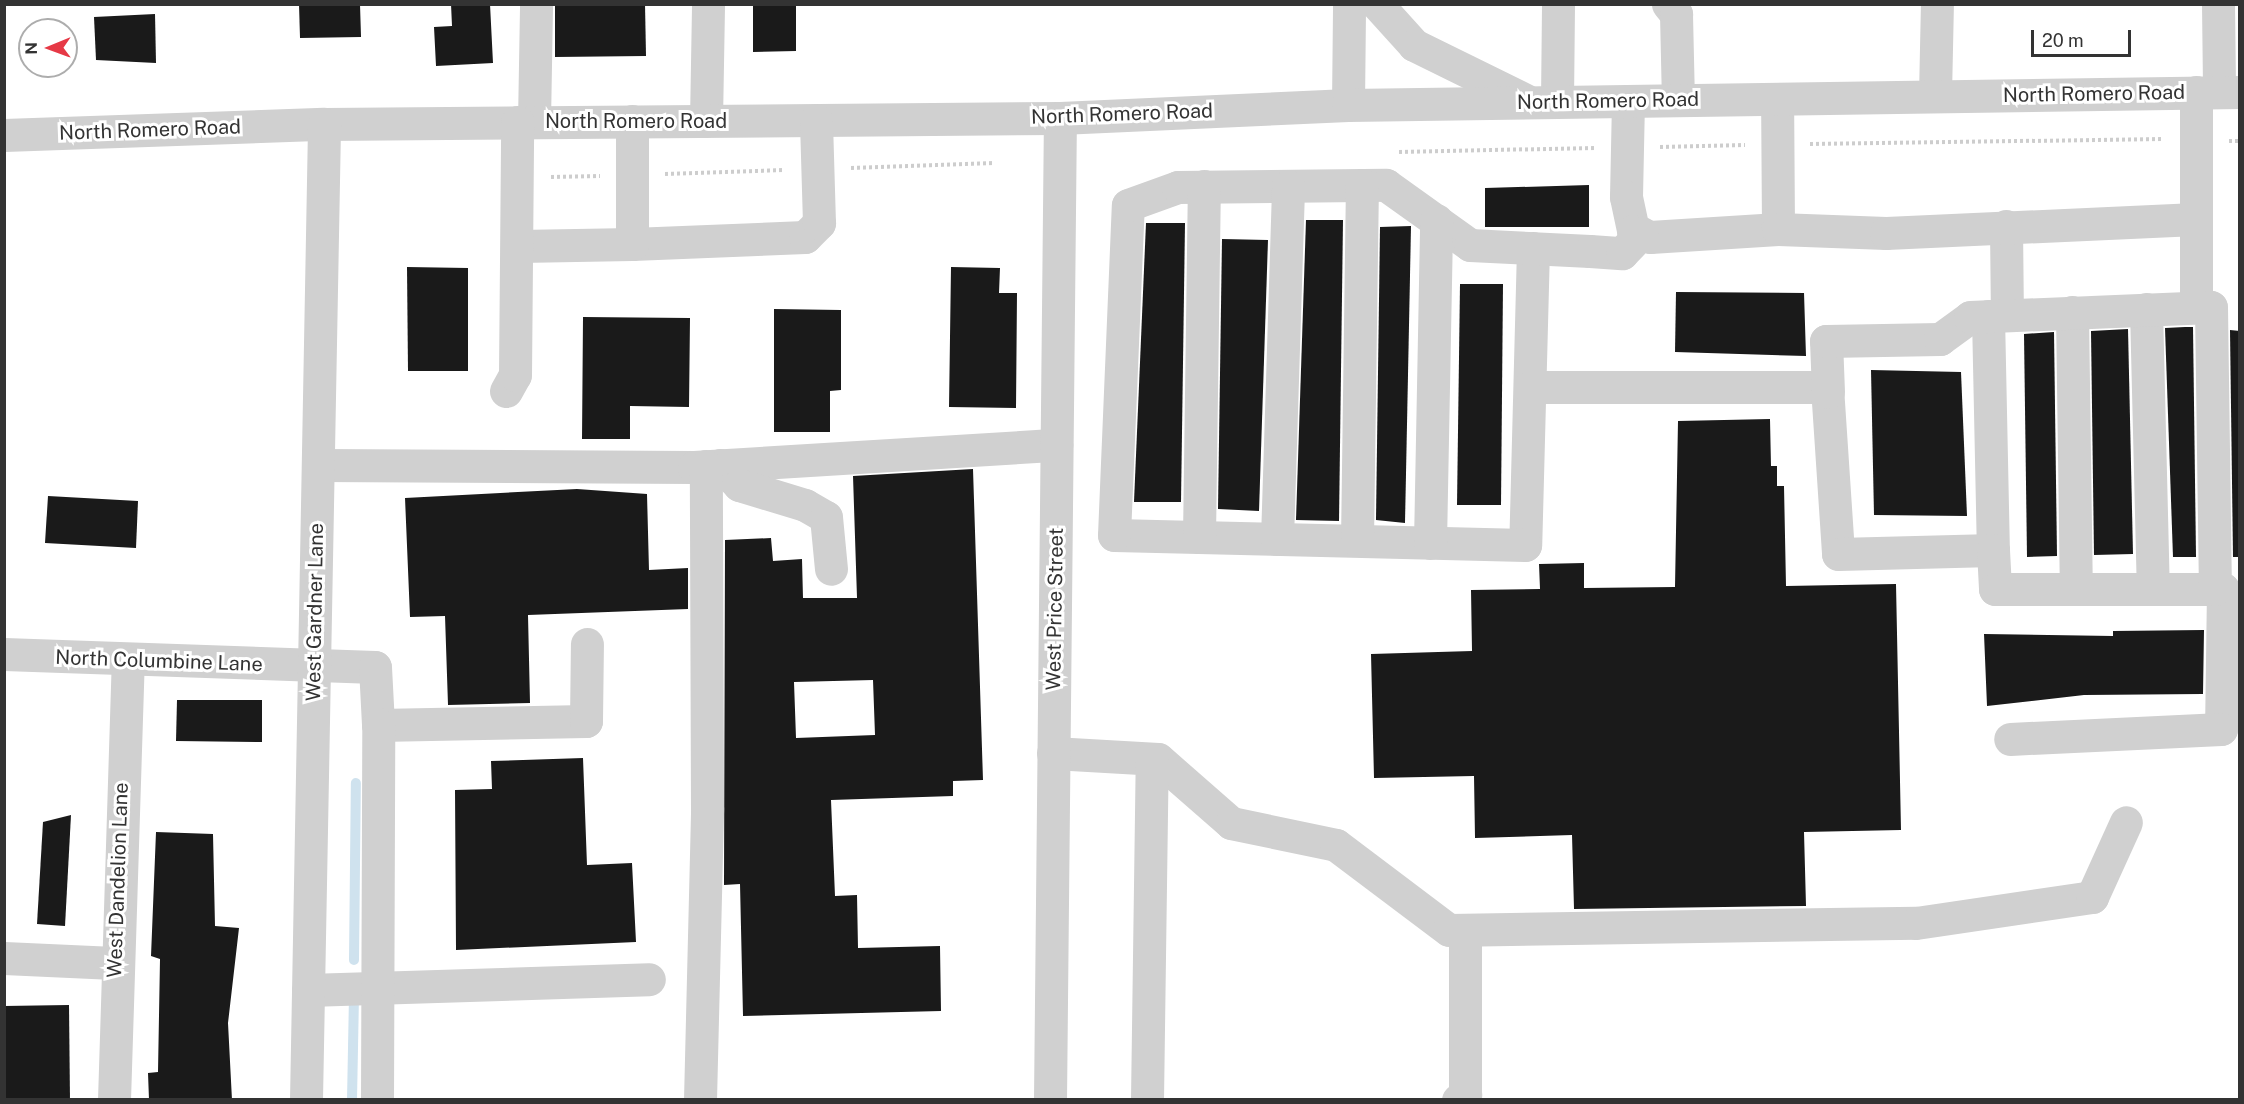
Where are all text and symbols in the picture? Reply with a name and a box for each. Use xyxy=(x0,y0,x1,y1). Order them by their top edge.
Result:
north arrow xyxy=(18,18,78,78)
scale bar xyxy=(2034,18,2134,56)
text: 20 m xyxy=(2042,30,2084,51)
text: N xyxy=(22,42,41,55)
street label: North Romero Road xyxy=(2003,80,2185,108)
street label: North Romero Road xyxy=(1517,87,1699,115)
street label: North Romero Road xyxy=(1030,99,1214,129)
street label: North Romero Road xyxy=(545,109,727,133)
street label: North Romero Road xyxy=(58,115,242,145)
street label: West Gardner Lane xyxy=(301,523,329,701)
street label: West Price Street xyxy=(1042,527,1068,691)
street label: North Columbine Lane xyxy=(55,645,263,677)
street label: West Dandelion Lane xyxy=(103,782,133,978)

